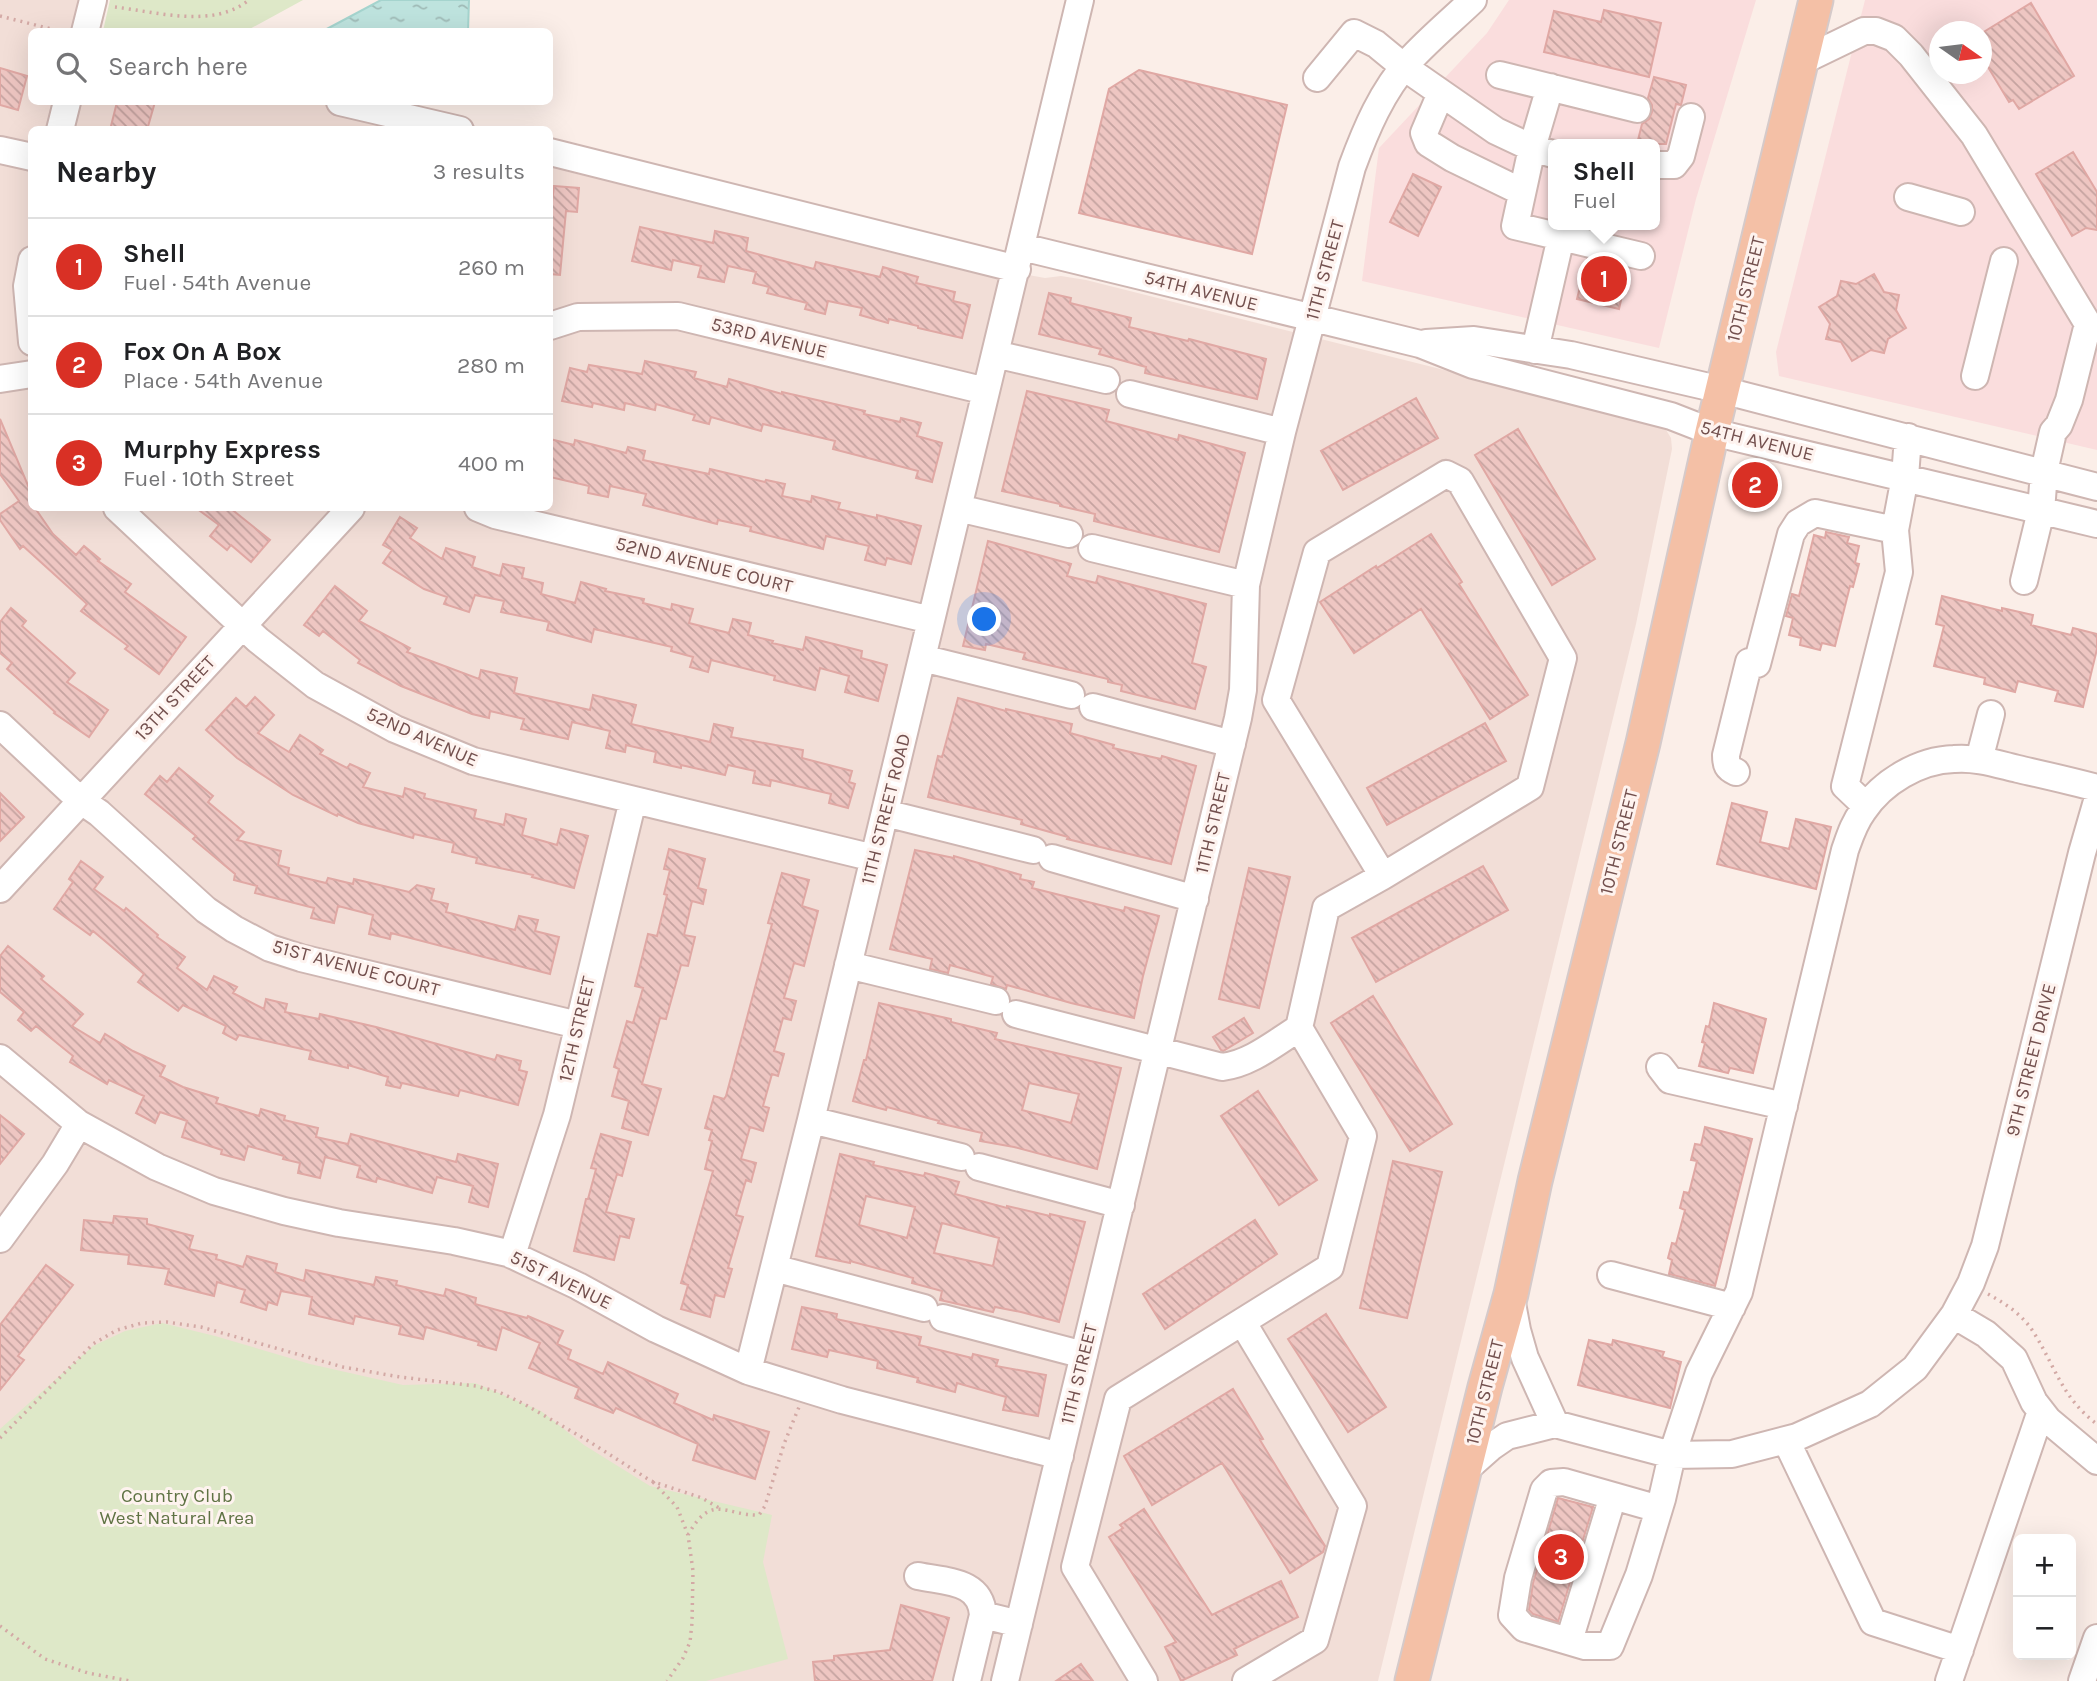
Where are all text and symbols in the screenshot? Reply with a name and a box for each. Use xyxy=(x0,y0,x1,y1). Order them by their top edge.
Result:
north arrow xyxy=(1929,21,1992,84)
search box xyxy=(28,28,553,105)
icon: search xyxy=(52,48,90,86)
text: Search here xyxy=(108,51,248,82)
popup xyxy=(1548,139,1660,230)
text: Nearby xyxy=(56,154,156,190)
text: Shell xyxy=(1573,156,1635,187)
text: 3 results xyxy=(433,158,525,185)
text: Fuel xyxy=(1573,187,1616,214)
street label: 11TH STREET xyxy=(1301,217,1349,322)
street label: 10TH STREET xyxy=(1722,234,1770,344)
text: Shell xyxy=(123,238,185,269)
pin: 1 xyxy=(1581,253,1627,305)
text: 1 xyxy=(75,254,83,281)
text: 260 m xyxy=(458,254,525,281)
street label: 54TH AVENUE xyxy=(1142,266,1260,316)
text: Fuel · 54th Avenue xyxy=(123,269,311,296)
street label: 53RD AVENUE xyxy=(709,313,829,363)
text: Fox On A Box xyxy=(123,336,281,367)
text: 2 xyxy=(72,352,86,379)
text: 280 m xyxy=(457,352,525,379)
text: Place · 54th Avenue xyxy=(123,367,323,394)
street label: 54TH AVENUE xyxy=(1698,416,1816,466)
text: Murphy Express xyxy=(123,434,321,465)
text: 3 xyxy=(72,450,86,477)
text: 400 m xyxy=(458,450,525,477)
pin: 2 xyxy=(1732,459,1778,511)
text: Fuel · 10th Street xyxy=(123,465,294,492)
street label: 52ND AVENUE COURT xyxy=(613,532,795,598)
your location xyxy=(967,602,1001,636)
street label: 13TH STREET xyxy=(130,651,220,745)
street label: 52ND AVENUE xyxy=(363,703,481,771)
street label: 11TH STREET ROAD xyxy=(857,731,915,887)
street label: 11TH STREET xyxy=(1191,770,1235,876)
street label: 10TH STREET xyxy=(1595,787,1643,897)
street label: 51ST AVENUE COURT xyxy=(270,935,443,1001)
street label: 12TH STREET xyxy=(554,974,600,1084)
street label: 9TH STREET DRIVE xyxy=(2001,981,2061,1139)
street label: 51ST AVENUE xyxy=(507,1246,615,1314)
street label: 11TH STREET xyxy=(1056,1321,1102,1427)
street label: 10TH STREET xyxy=(1461,1337,1509,1447)
park label: Country Club West Natural Area xyxy=(99,1485,255,1529)
pin: 3 xyxy=(1538,1531,1584,1583)
map controls xyxy=(2013,1534,2076,1660)
button: + xyxy=(2013,1534,2076,1597)
button: − xyxy=(2013,1597,2076,1660)

